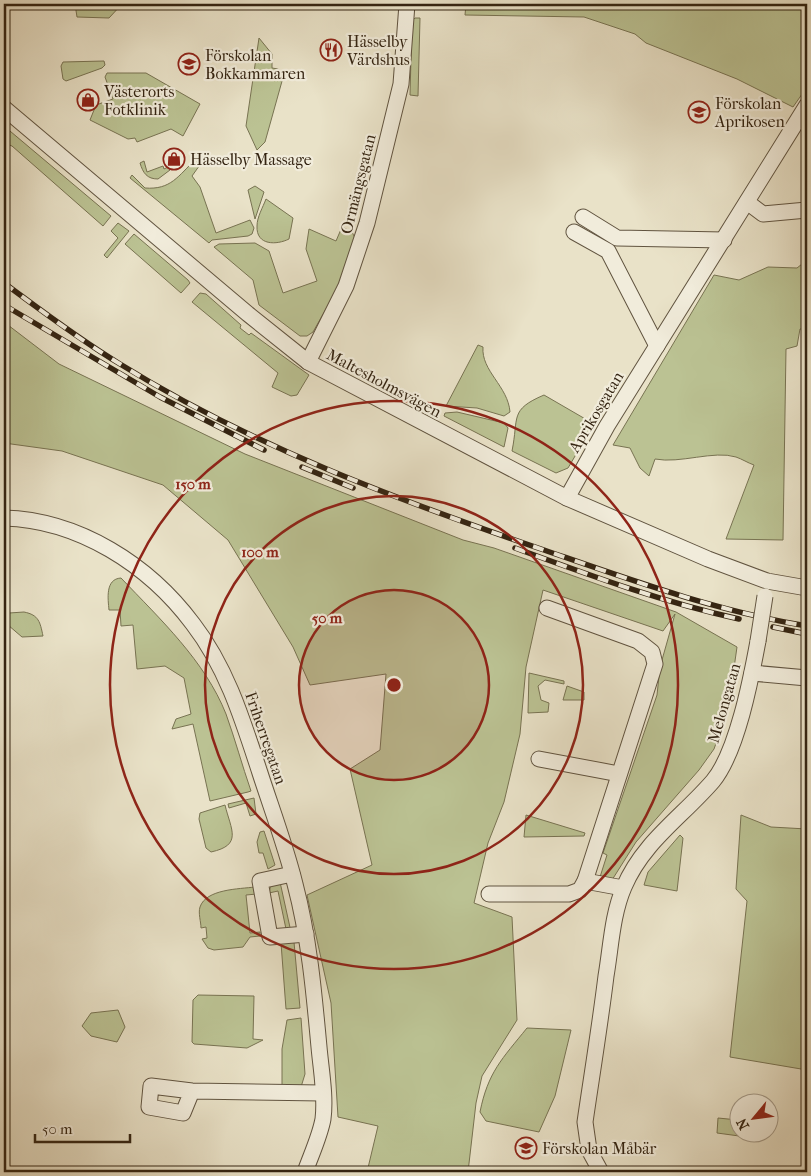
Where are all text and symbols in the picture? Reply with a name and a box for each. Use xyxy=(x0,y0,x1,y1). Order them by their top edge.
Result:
place label: Hässelby Värdshus xyxy=(346,32,410,69)
restaurant icon: Hässelby Värdshus xyxy=(319,38,343,62)
place label: Förskolan Bokkammaren xyxy=(205,46,306,83)
school or university icon: Förskolan Bokkammaren xyxy=(177,52,201,76)
place label: Västerorts Fotklinik xyxy=(103,82,175,119)
shop icon: Västerorts Fotklinik xyxy=(76,88,100,112)
place label: Förskolan Aprikosen xyxy=(714,94,785,131)
school or university icon: Förskolan Aprikosen xyxy=(687,100,711,124)
street label: Ormängsgatan xyxy=(336,131,380,236)
shop icon: Hässelby Massage xyxy=(162,147,186,171)
place label: Hässelby Massage xyxy=(190,150,312,169)
street label: Maltesholmsvägen xyxy=(323,345,445,422)
street label: Aprikosgatan xyxy=(564,368,628,457)
text: 150 m xyxy=(175,475,211,493)
text: 100 m xyxy=(241,543,279,561)
text: 50 m xyxy=(312,609,343,627)
street label: Melongatan xyxy=(704,660,745,745)
centre of rings xyxy=(385,676,403,694)
street label: Friherregatan xyxy=(241,689,291,787)
north arrow xyxy=(728,1094,778,1144)
scale bar xyxy=(35,1111,130,1143)
text: N xyxy=(733,1115,753,1133)
text: 50 m xyxy=(42,1120,73,1138)
school or university icon: Förskolan Måbär xyxy=(514,1136,538,1160)
place label: Förskolan Måbär xyxy=(542,1139,657,1158)

